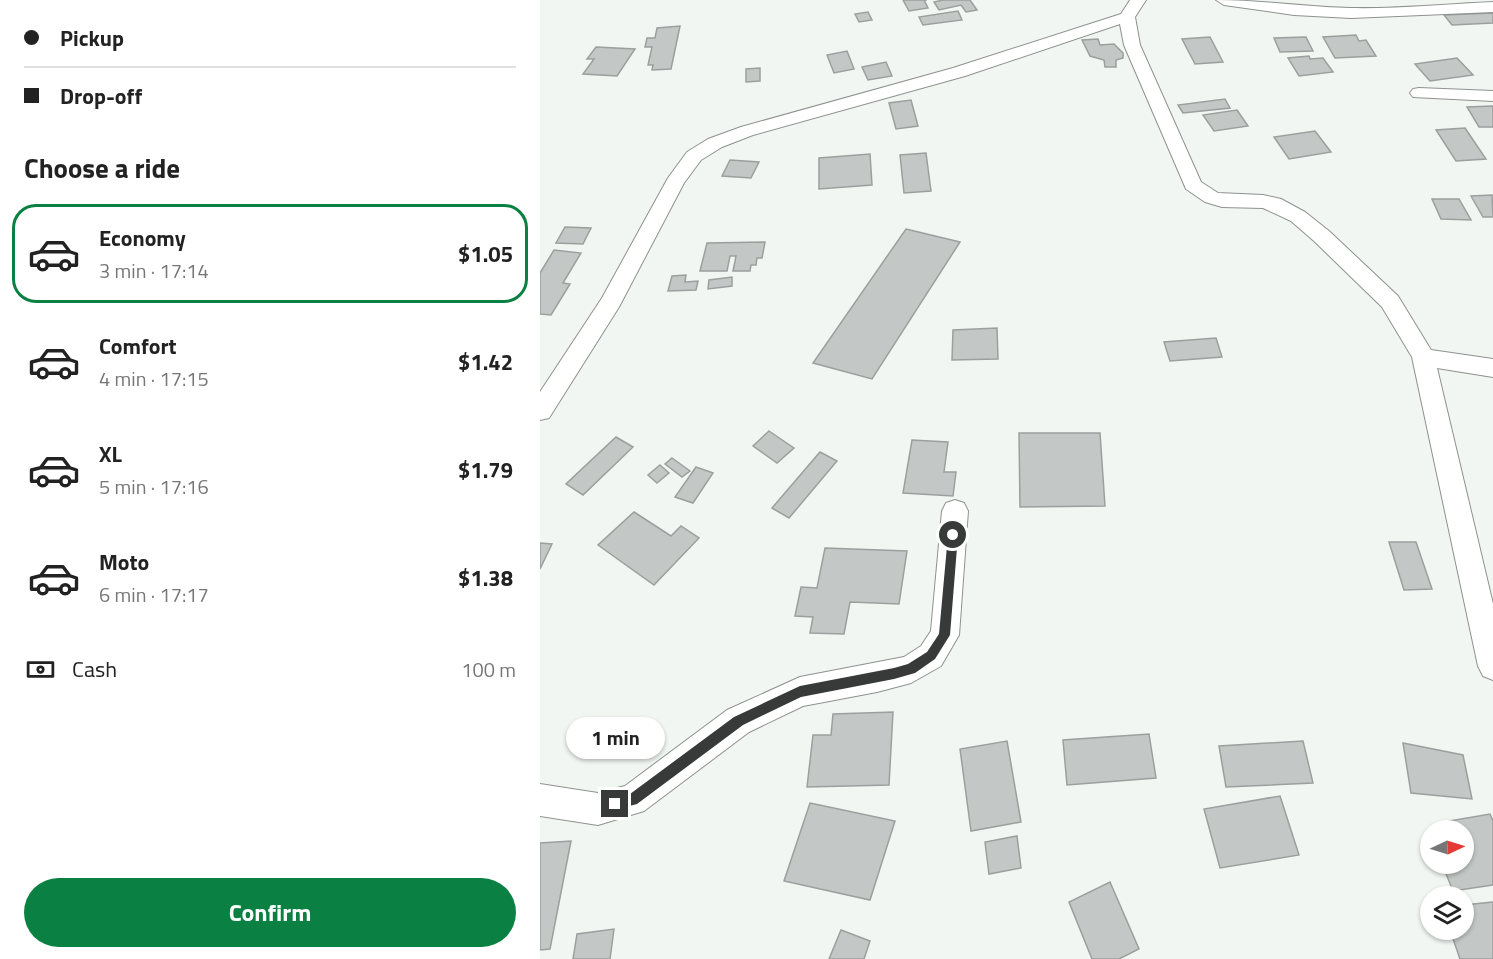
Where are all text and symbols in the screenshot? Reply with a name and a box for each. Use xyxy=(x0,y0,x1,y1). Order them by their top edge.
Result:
text: Pickup xyxy=(60,21,124,55)
text: Drop-off xyxy=(60,79,142,113)
text: Choose a ride xyxy=(24,147,180,188)
text: Economy xyxy=(99,221,186,255)
icon: car xyxy=(27,227,81,281)
text: $1.05 xyxy=(458,237,513,271)
text: 3 min · 17:14 xyxy=(99,255,209,286)
text: Comfort xyxy=(99,329,177,363)
icon: car xyxy=(27,335,81,389)
text: $1.42 xyxy=(458,345,513,379)
text: 4 min · 17:15 xyxy=(99,363,209,394)
text: XL xyxy=(99,437,122,471)
icon: car xyxy=(27,443,81,497)
text: $1.79 xyxy=(458,453,513,487)
text: 5 min · 17:16 xyxy=(99,471,209,502)
route start xyxy=(939,521,966,548)
text: Moto xyxy=(99,545,149,579)
icon: car xyxy=(27,551,81,605)
text: $1.38 xyxy=(458,561,513,595)
text: 6 min · 17:17 xyxy=(99,579,209,610)
text: Cash xyxy=(72,652,117,686)
icon: cash xyxy=(24,653,57,686)
text: 100 m xyxy=(461,654,516,685)
callout: 1 min xyxy=(566,717,664,759)
text: 1 min xyxy=(591,722,640,753)
route end xyxy=(601,790,628,817)
north arrow xyxy=(1420,820,1474,874)
map controls xyxy=(1420,820,1474,940)
button: Confirm xyxy=(24,878,516,947)
button: layers xyxy=(1420,886,1474,940)

